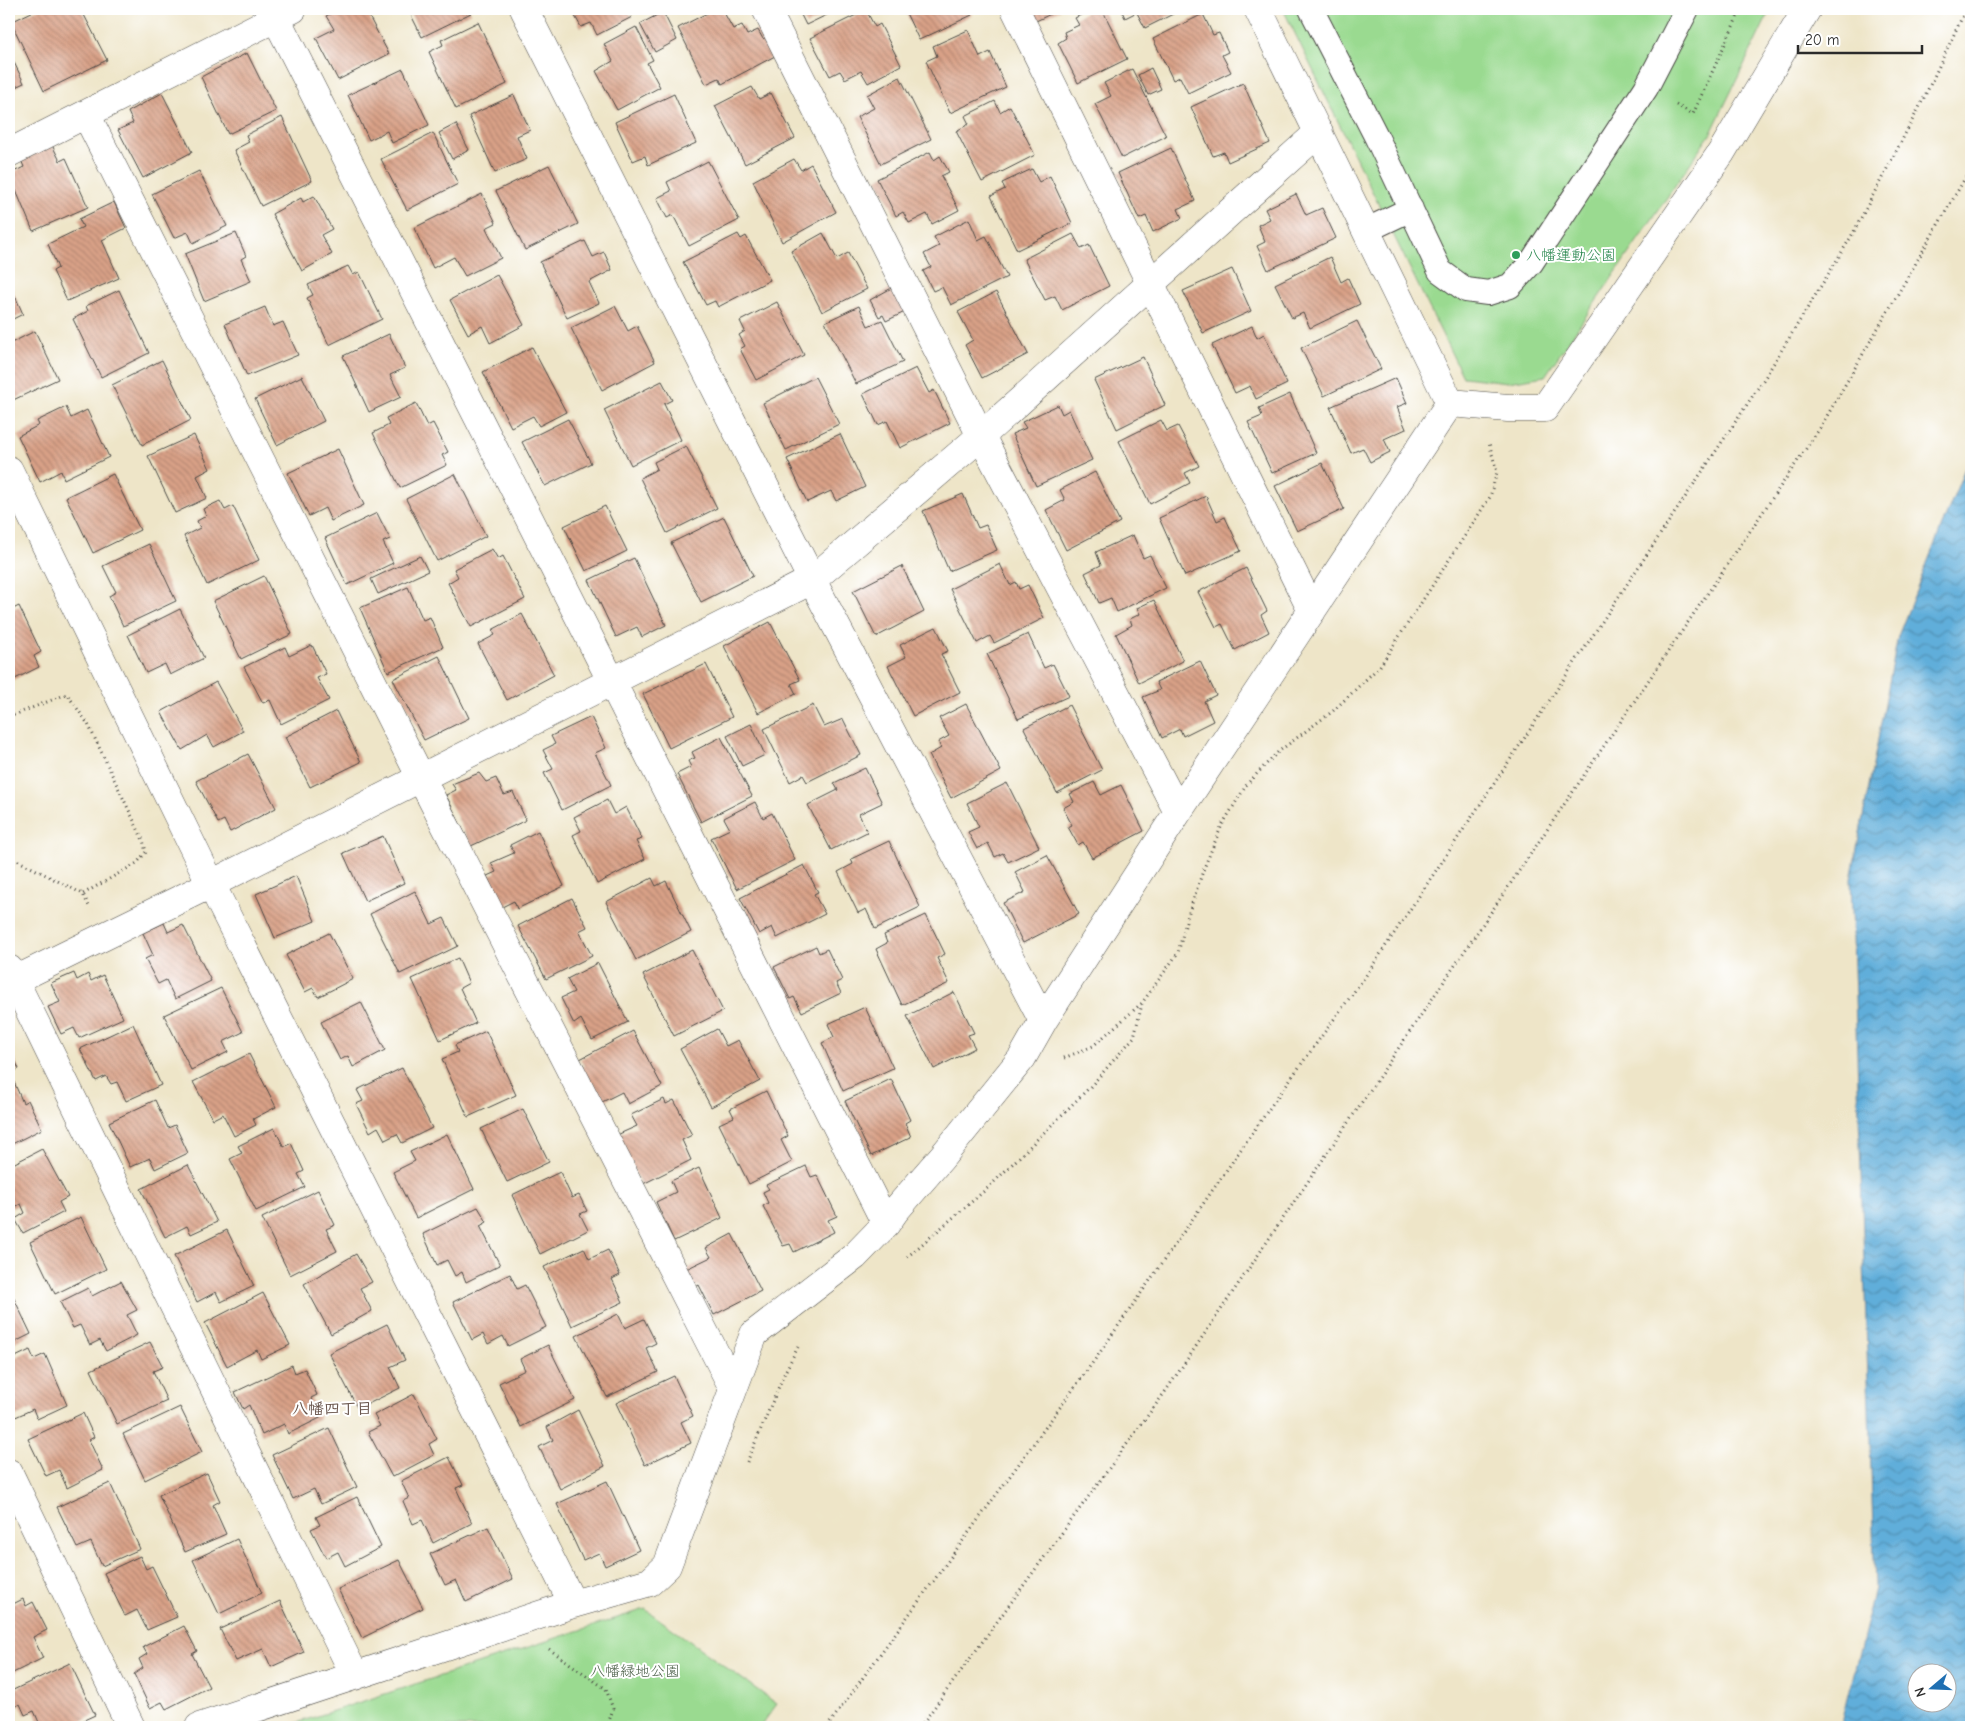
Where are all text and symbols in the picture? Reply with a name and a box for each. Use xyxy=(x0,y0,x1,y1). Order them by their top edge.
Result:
scale bar xyxy=(1798,22,1921,54)
text: 20 m xyxy=(1805,31,1839,49)
place label: 八幡運動公園 xyxy=(1526,246,1616,264)
marker: 八幡運動公園 xyxy=(1510,249,1522,261)
district label: 八幡四丁目 xyxy=(292,1400,372,1418)
park label: 八幡緑地公園 xyxy=(590,1662,680,1680)
north arrow xyxy=(1908,1664,1958,1714)
text: N xyxy=(1911,1685,1930,1699)

